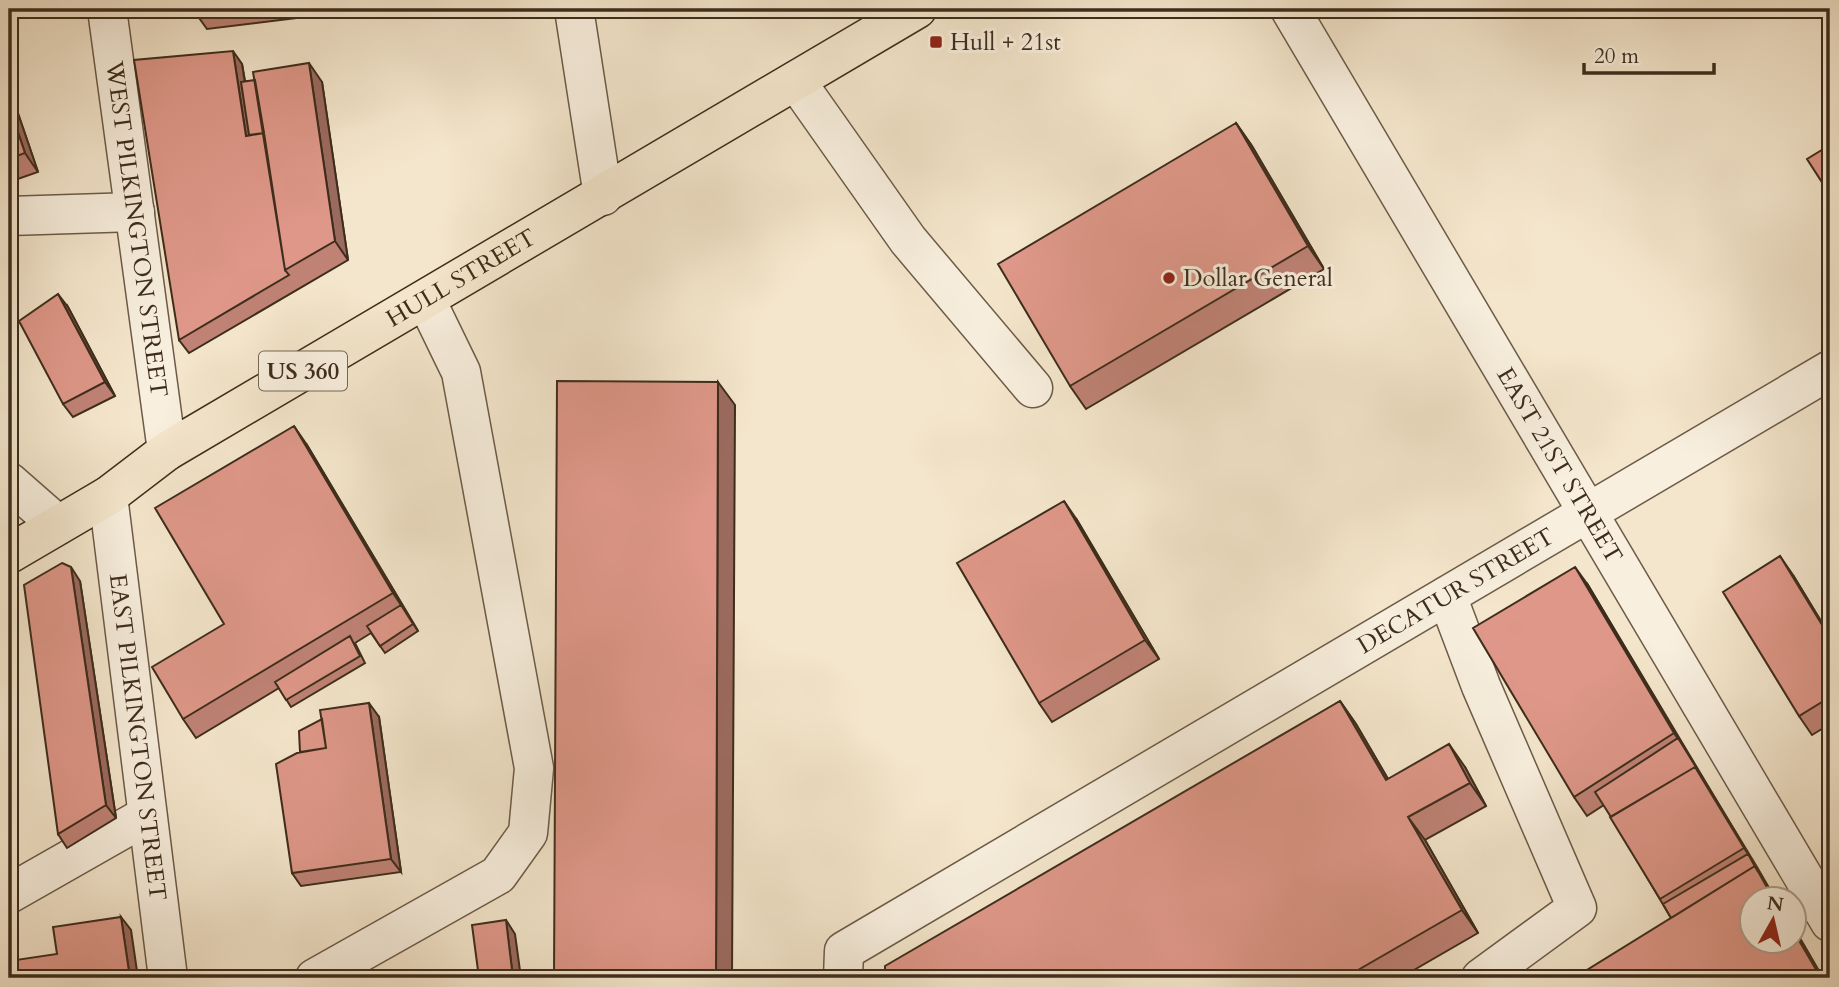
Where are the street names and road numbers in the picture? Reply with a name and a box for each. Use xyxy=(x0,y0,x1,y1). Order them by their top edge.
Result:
street label: WEST PILKINGTON STREET xyxy=(97,58,175,399)
street label: HULL STREET xyxy=(380,221,542,335)
road number: US 360 xyxy=(259,352,347,390)
street label: EAST 21ST STREET xyxy=(1489,361,1630,569)
street label: DECATUR STREET xyxy=(1351,520,1561,662)
street label: EAST PILKINGTON STREET xyxy=(101,572,174,903)

